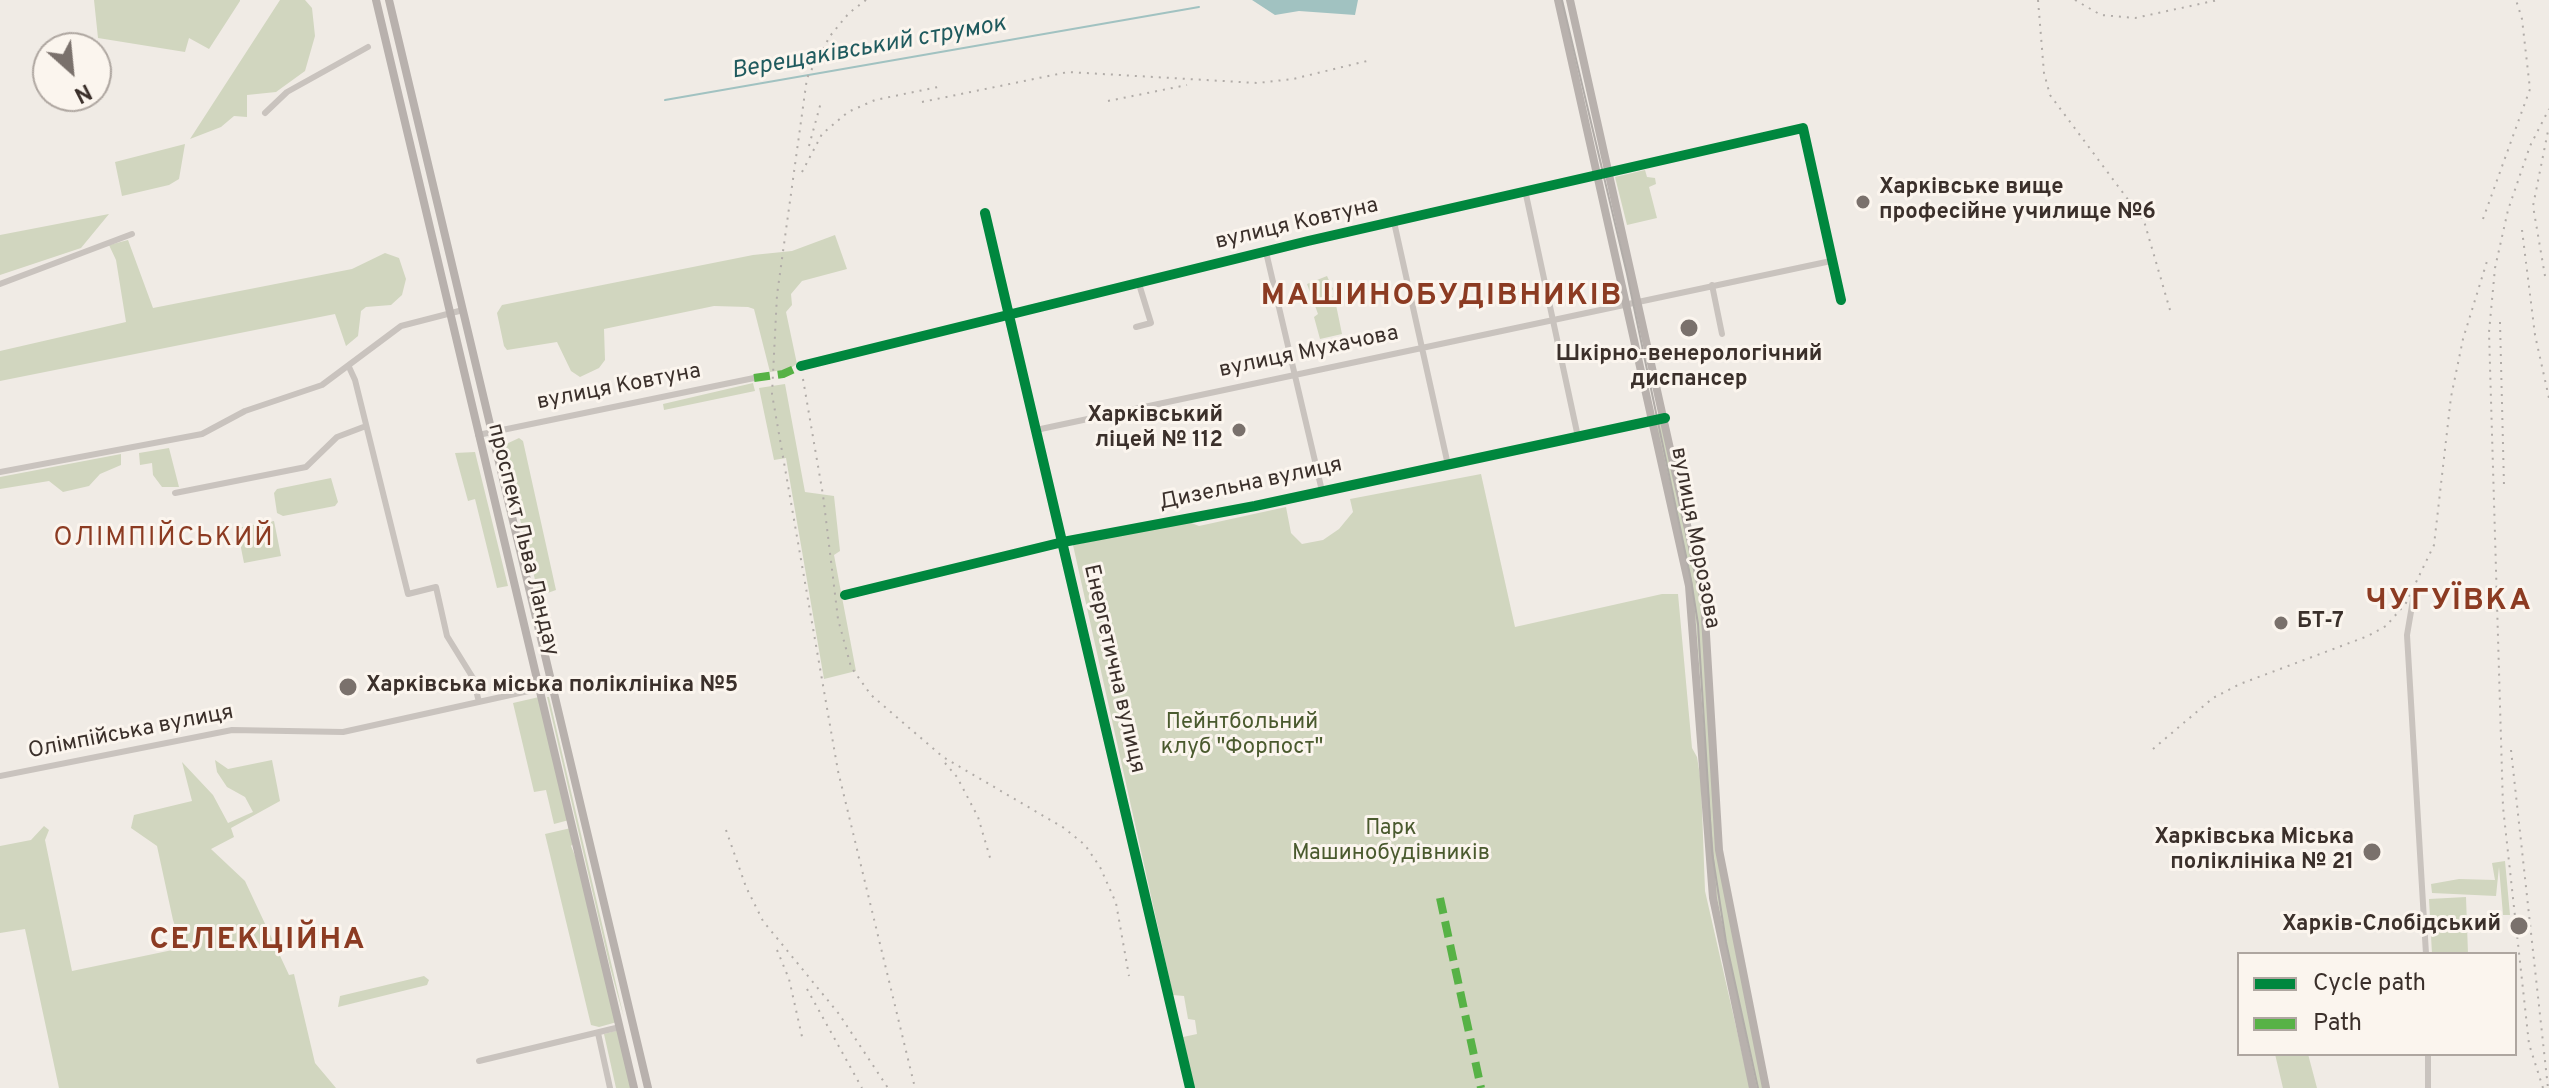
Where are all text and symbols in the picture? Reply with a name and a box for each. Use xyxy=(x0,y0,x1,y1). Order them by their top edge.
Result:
water label: Верещаківський струмок xyxy=(729,11,1009,87)
north arrow xyxy=(32,32,112,112)
text: N xyxy=(69,76,95,108)
place label: Харківське вище професійне училище №6 xyxy=(1879,176,2156,228)
street label: вулиця Ковтуна xyxy=(1213,193,1381,257)
marker: Харківське вище професійне училище №6 xyxy=(1854,193,1872,211)
district label: МАШИНОБУДІВНИКІВ xyxy=(1261,280,1623,316)
marker: Шкірно-венерологічний диспансер xyxy=(1678,317,1700,339)
street label: вулиця Мухачова xyxy=(1217,321,1401,385)
place label: Шкірно-венерологічний диспансер xyxy=(1556,343,1822,394)
street label: вулиця Ковтуна xyxy=(535,359,703,417)
place label: Харківський ліцей № 112 xyxy=(1087,404,1223,456)
street label: проспект Льва Ландау xyxy=(480,421,564,659)
marker: Харківський ліцей № 112 xyxy=(1230,421,1248,439)
street label: вулиця Морозова xyxy=(1663,445,1725,631)
street label: Дизельна вулиця xyxy=(1157,453,1345,517)
district label: ОЛІМПІЙСЬКИЙ xyxy=(53,524,275,556)
street label: Енергетична вулиця xyxy=(1076,562,1150,776)
district label: ЧУГУЇВКА xyxy=(2365,585,2533,621)
place label: БТ-7 xyxy=(2297,610,2344,636)
marker: БТ-7 xyxy=(2272,614,2290,632)
place label: Харківська міська поліклініка №5 xyxy=(366,674,738,700)
marker: Харківська міська поліклініка №5 xyxy=(337,676,359,698)
street label: Олімпійська вулиця xyxy=(26,700,236,766)
park label: Пейнтбольний клуб "Форпост" xyxy=(1161,711,1323,762)
park label: Парк Машинобудівників xyxy=(1292,817,1490,868)
place label: Харківська Міська поліклініка № 21 xyxy=(2154,826,2354,878)
marker: Харківська Міська поліклініка № 21 xyxy=(2361,841,2383,863)
place label: Харків-Слобідський xyxy=(2282,913,2501,939)
marker: Харків-Слобідський xyxy=(2508,915,2530,937)
district label: СЕЛЕКЦІЙНА xyxy=(149,924,367,960)
legend xyxy=(2237,952,2517,1056)
text: Cycle path xyxy=(2313,969,2426,999)
text: Path xyxy=(2313,1009,2362,1039)

